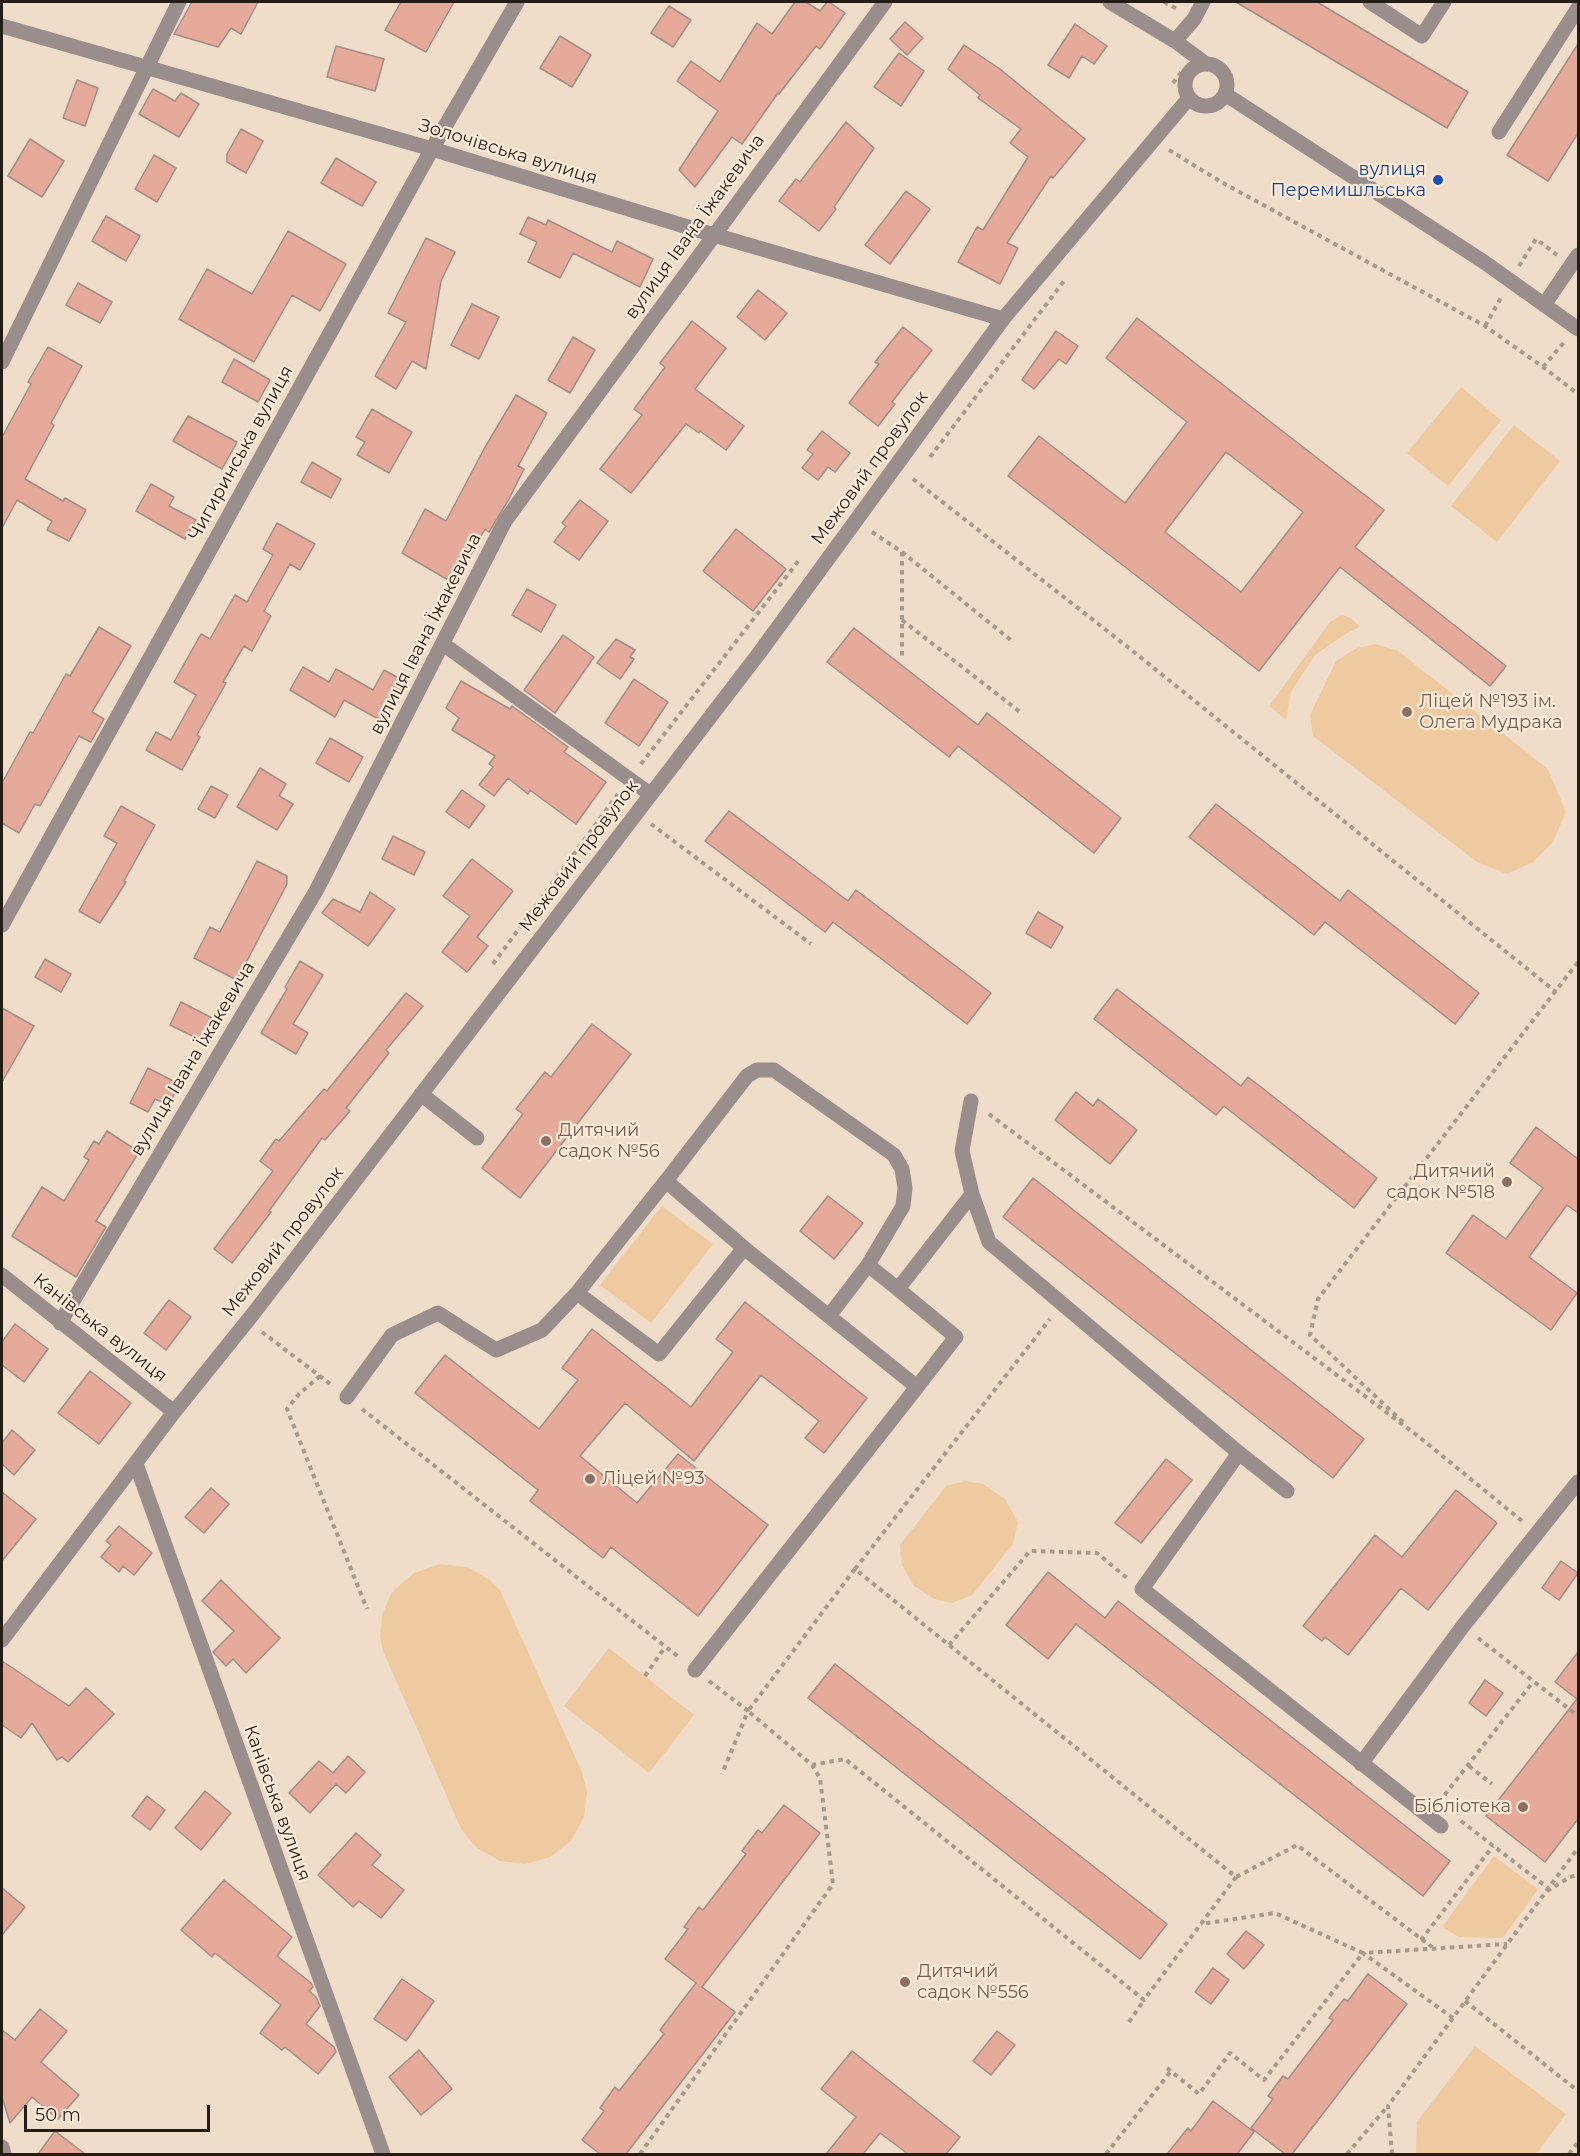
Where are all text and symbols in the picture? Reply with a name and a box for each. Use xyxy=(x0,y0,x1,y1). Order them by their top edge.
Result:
street label: Золочівська вулиця xyxy=(416,115,600,189)
street label: вулиця Івана Їжакевича xyxy=(621,130,769,324)
place label: вулиця Перемишльська xyxy=(1271,159,1426,201)
marker: вулиця Перемишльська xyxy=(1431,173,1445,187)
street label: Чигиринська вулиця xyxy=(184,362,298,544)
street label: Межовий провулок xyxy=(807,387,933,549)
street label: вулиця Івана Їжакевича xyxy=(366,530,486,738)
place label: Ліцей №193 ім. Олега Мудрака xyxy=(1419,691,1563,734)
marker: Ліцей №193 ім. Олега Мудрака xyxy=(1400,705,1414,719)
street label: Межовий провулок xyxy=(515,776,643,936)
street label: вулиця Івана Їжакевича xyxy=(126,958,260,1160)
place label: Дитячий садок №56 xyxy=(558,1120,660,1162)
marker: Дитячий садок №56 xyxy=(539,1134,553,1148)
place label: Дитячий садок №518 xyxy=(1386,1161,1495,1204)
street label: Межовий провулок xyxy=(218,1163,348,1321)
marker: Дитячий садок №518 xyxy=(1500,1175,1514,1189)
street label: Канівська вулиця xyxy=(29,1269,171,1387)
place label: Ліцей №93 xyxy=(602,1468,705,1490)
marker: Ліцей №93 xyxy=(583,1472,597,1486)
street label: Канівська вулиця xyxy=(239,1722,315,1884)
place label: Бібліотека xyxy=(1414,1796,1511,1818)
marker: Бібліотека xyxy=(1516,1800,1530,1814)
place label: Дитячий садок №556 xyxy=(917,1961,1029,2004)
marker: Дитячий садок №556 xyxy=(898,1975,912,1989)
scale bar xyxy=(27,2093,213,2131)
text: 50 m xyxy=(35,2104,81,2126)

